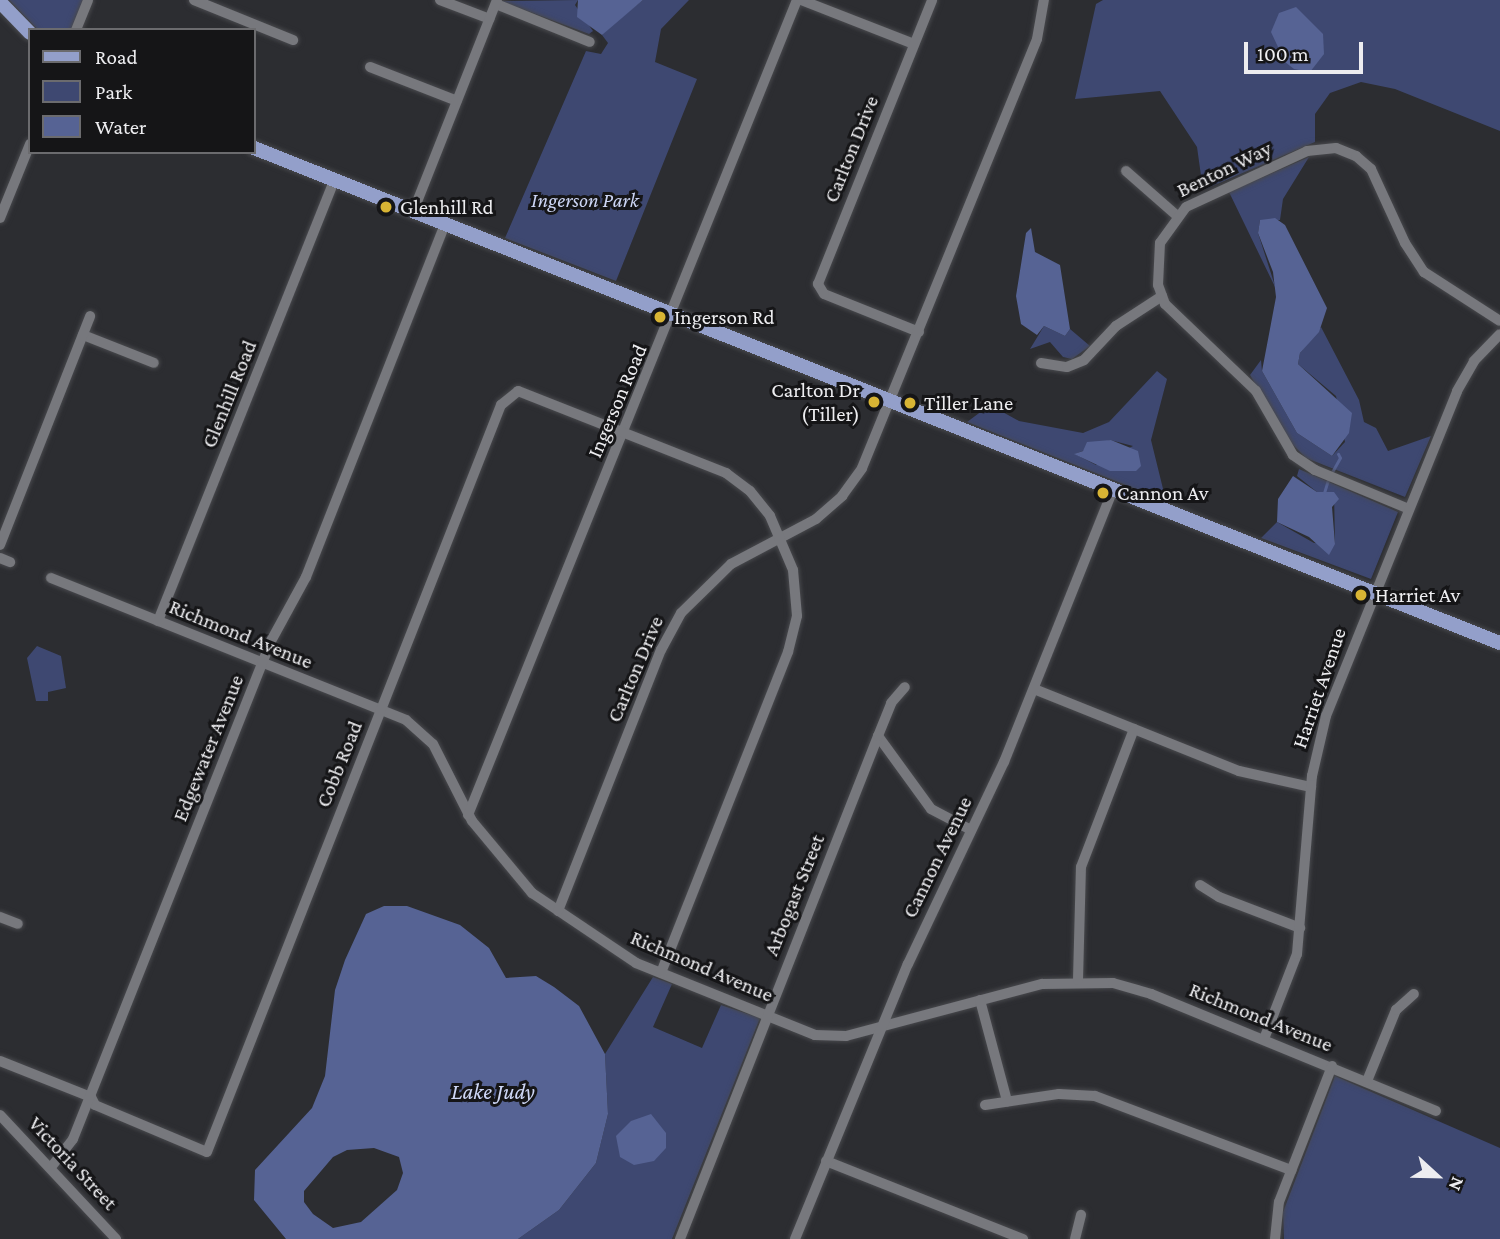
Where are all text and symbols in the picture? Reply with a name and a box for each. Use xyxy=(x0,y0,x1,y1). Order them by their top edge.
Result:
legend xyxy=(28,28,256,154)
scale bar xyxy=(1248,28,1367,72)
text: 100 m xyxy=(1257,42,1309,66)
text: Road xyxy=(95,45,138,69)
text: Park xyxy=(95,80,132,104)
street label: Carlton Drive xyxy=(818,92,884,206)
text: Water xyxy=(95,115,147,139)
street label: Benton Way xyxy=(1173,135,1275,203)
park label: Ingerson Park xyxy=(531,187,639,213)
place label: Glenhill Rd xyxy=(400,194,493,220)
marker: Glenhill Rd xyxy=(378,199,394,215)
place label: Ingerson Rd xyxy=(674,304,775,330)
marker: Ingerson Rd xyxy=(652,309,668,325)
street label: Glenhill Road xyxy=(196,337,262,451)
street label: Ingerson Road xyxy=(582,341,652,461)
place label: Carlton Dr (Tiller) xyxy=(771,377,860,427)
place label: Tiller Lane xyxy=(924,390,1013,416)
marker: Carlton Dr (Tiller) xyxy=(866,394,882,410)
marker: Tiller Lane xyxy=(902,395,918,411)
place label: Cannon Av xyxy=(1117,480,1208,506)
marker: Cannon Av xyxy=(1095,485,1111,501)
place label: Harriet Av xyxy=(1375,582,1460,608)
marker: Harriet Av xyxy=(1353,587,1369,603)
street label: Richmond Avenue xyxy=(166,594,316,674)
street label: Carlton Drive xyxy=(601,612,669,726)
street label: Harriet Avenue xyxy=(1287,624,1351,752)
street label: Edgewater Avenue xyxy=(167,671,249,825)
street label: Cobb Road xyxy=(310,717,368,811)
street label: Cannon Avenue xyxy=(897,792,977,922)
street label: Arbogast Street xyxy=(758,831,830,959)
street label: Richmond Avenue xyxy=(627,925,777,1007)
street label: Richmond Avenue xyxy=(1186,977,1336,1057)
water label: Lake Judy xyxy=(451,1077,535,1105)
street label: Victoria Street xyxy=(23,1111,123,1215)
north arrow xyxy=(1402,1141,1472,1211)
text: N xyxy=(1445,1174,1469,1194)

